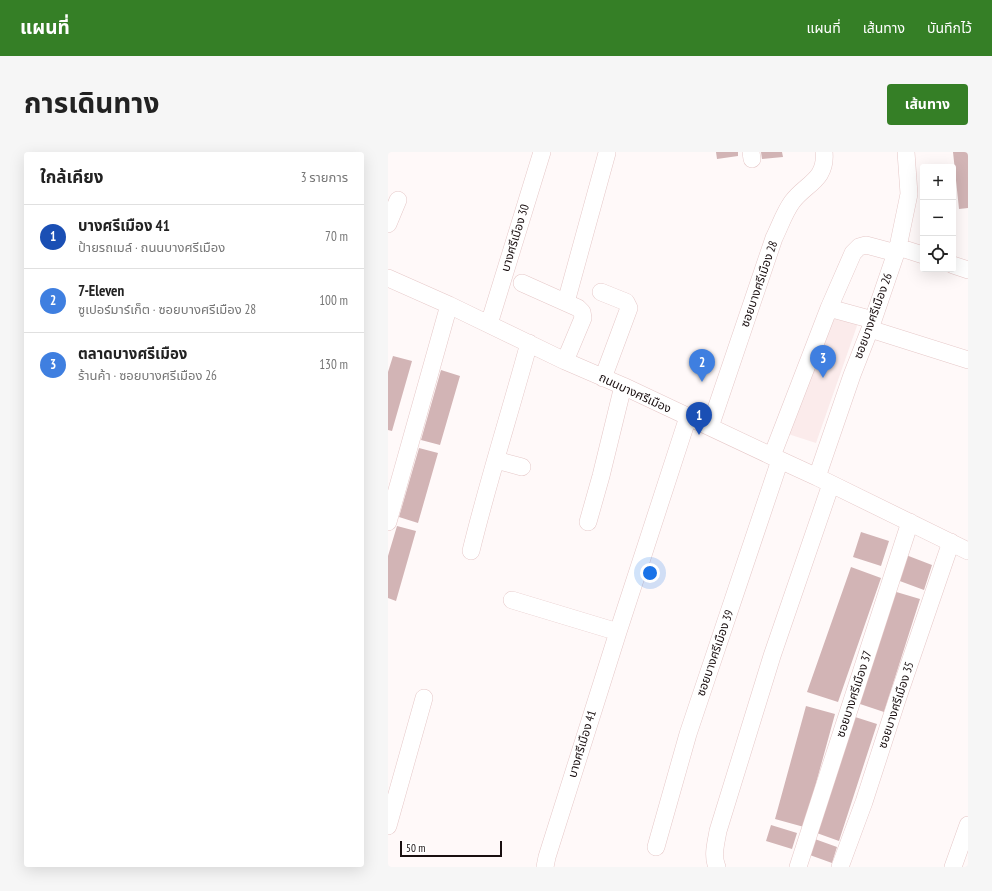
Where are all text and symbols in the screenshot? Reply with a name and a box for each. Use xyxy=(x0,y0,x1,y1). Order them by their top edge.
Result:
text: แผนที่ xyxy=(20,15,70,39)
text: แผนที่ xyxy=(807,19,841,37)
text: เส้นทาง xyxy=(863,19,905,37)
text: บันทึกไว้ xyxy=(927,19,972,37)
text: การเดินทาง xyxy=(24,84,159,121)
button: เส้นทาง xyxy=(887,84,968,125)
map controls xyxy=(920,164,956,272)
button: + xyxy=(920,164,956,200)
text: ใกล้เคียง xyxy=(40,166,103,188)
text: 3 รายการ xyxy=(301,169,348,186)
button: − xyxy=(920,200,956,236)
street label: บางศรีเมือง 30 xyxy=(497,202,532,273)
text: บางศรีเมือง 41 xyxy=(78,216,170,235)
text: 1 xyxy=(50,228,56,245)
text: 70 m xyxy=(325,228,348,245)
button: locate xyxy=(920,236,956,272)
text: ป้ายรถเมล์ · ถนนบางศรีเมือง xyxy=(78,239,225,256)
street label: ซอยบางศรีเมือง 28 xyxy=(737,239,780,329)
street label: ซอยบางศรีเมือง 26 xyxy=(850,271,895,361)
text: 7-Eleven xyxy=(78,281,124,300)
text: 2 xyxy=(50,292,56,309)
text: 100 m xyxy=(319,292,348,309)
text: ซูเปอร์มาร์เก็ต · ซอยบางศรีเมือง 28 xyxy=(78,301,256,318)
text: ตลาดบางศรีเมือง xyxy=(78,344,187,363)
pin: 3 xyxy=(810,345,836,378)
pin: 2 xyxy=(689,349,715,382)
text: 3 xyxy=(50,356,56,373)
text: 130 m xyxy=(319,356,348,373)
text: ร้านค้า · ซอยบางศรีเมือง 26 xyxy=(78,367,217,384)
street label: ถนนบางศรีเมือง xyxy=(597,369,674,416)
pin: 1 xyxy=(686,402,712,435)
your location xyxy=(640,563,660,583)
street label: ซอยบางศรีเมือง 39 xyxy=(693,608,736,698)
street label: ซอยบางศรีเมือง 37 xyxy=(832,649,875,739)
street label: ซอยบางศรีเมือง 35 xyxy=(874,660,917,750)
street label: บางศรีเมือง 41 xyxy=(564,708,599,779)
scale bar xyxy=(400,839,502,858)
text: 50 m xyxy=(406,841,425,855)

